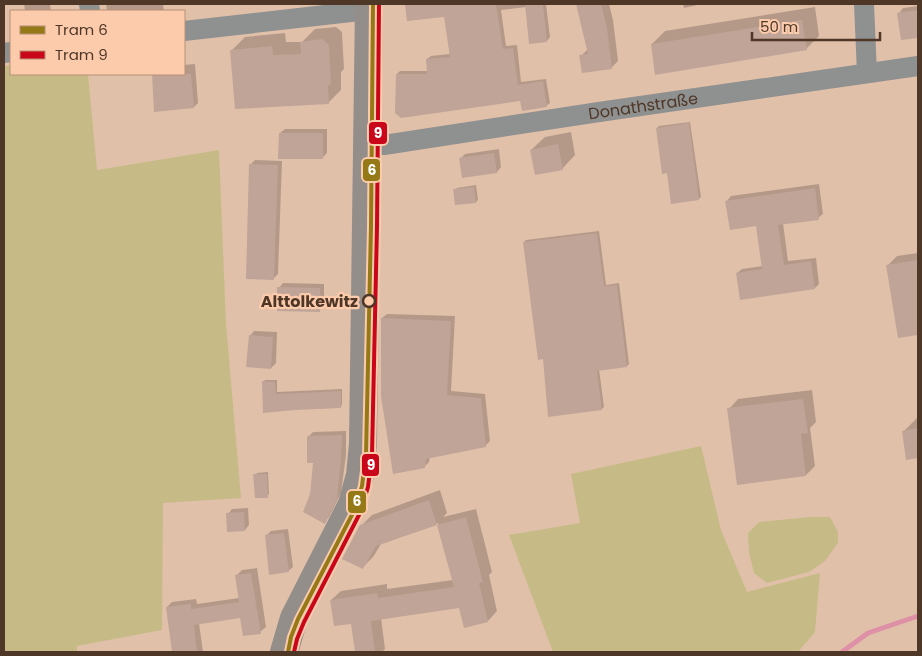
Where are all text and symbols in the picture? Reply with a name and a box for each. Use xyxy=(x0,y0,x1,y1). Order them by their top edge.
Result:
legend xyxy=(10,10,185,75)
scale bar xyxy=(752,10,880,42)
text: 50 m xyxy=(760,16,798,37)
text: Tram 6 xyxy=(55,19,108,40)
text: Tram 9 xyxy=(55,44,108,65)
street label: Donathstraße xyxy=(587,86,699,125)
line badge: 9 xyxy=(368,121,388,145)
text: 9 xyxy=(374,123,382,143)
line badge: 6 xyxy=(362,158,381,182)
text: 6 xyxy=(368,160,377,180)
place label: Alttolkewitz xyxy=(261,290,358,313)
marker: Alttolkewitz xyxy=(362,294,376,308)
line badge: 9 xyxy=(361,453,380,477)
text: 9 xyxy=(367,455,375,475)
line badge: 6 xyxy=(347,490,367,514)
text: 6 xyxy=(353,491,362,511)

